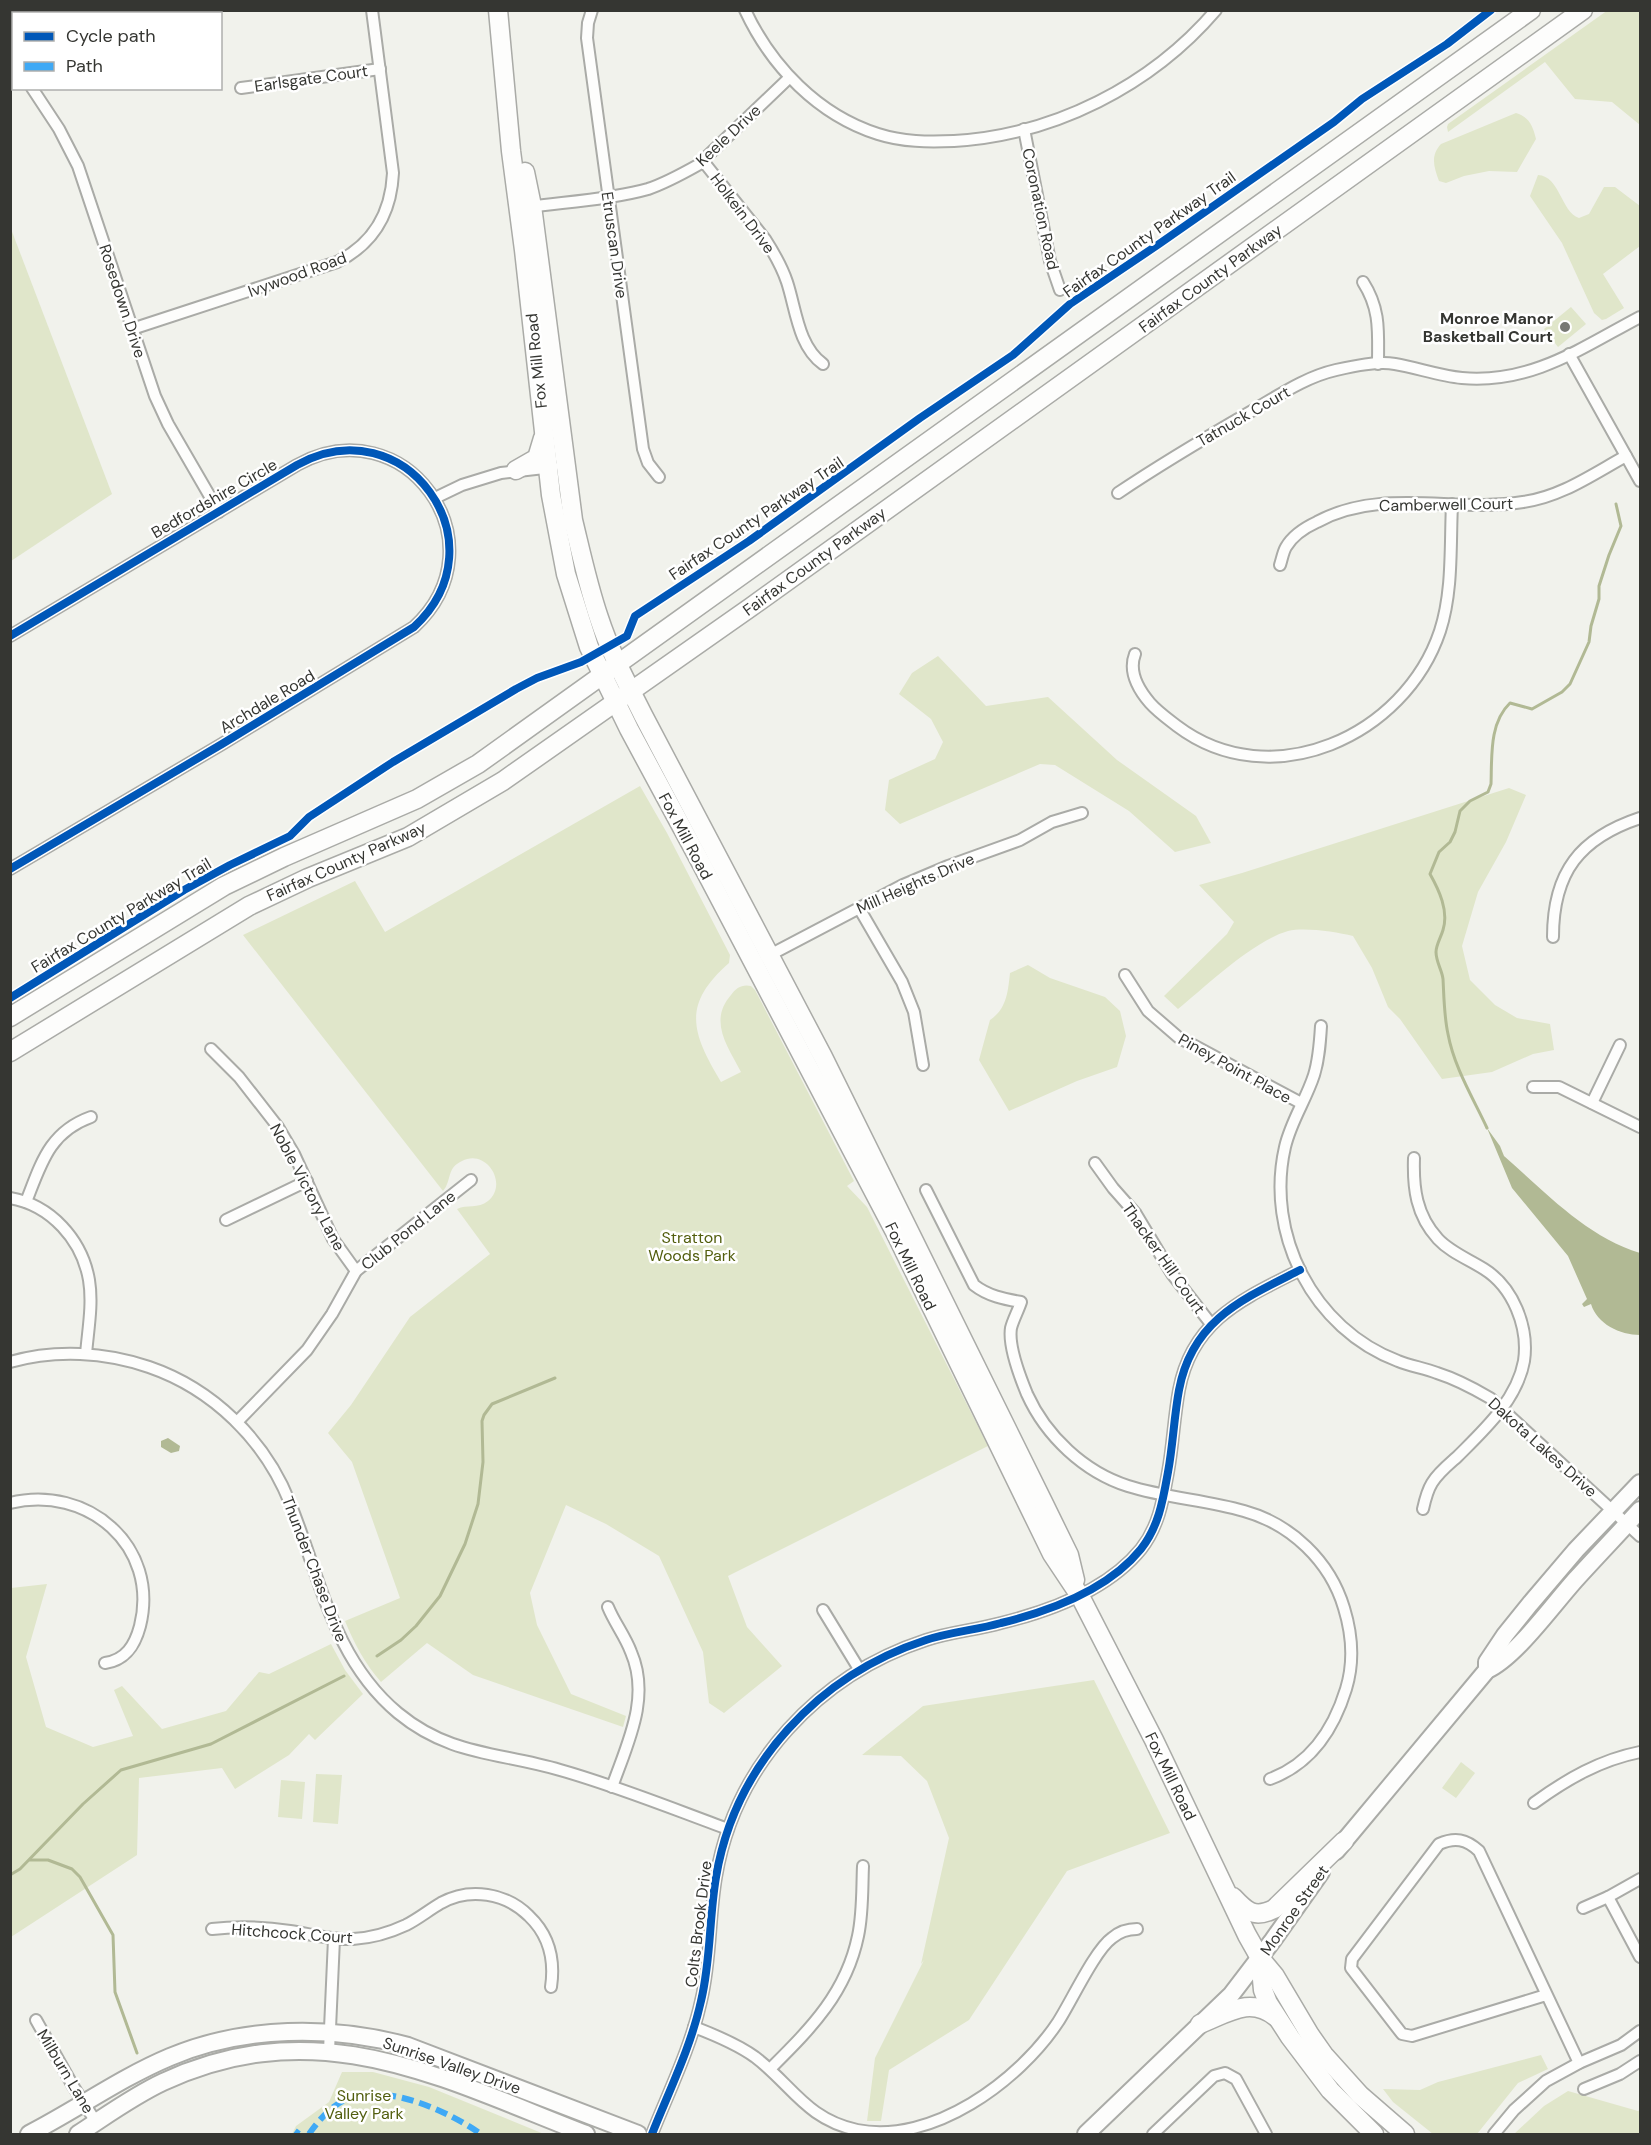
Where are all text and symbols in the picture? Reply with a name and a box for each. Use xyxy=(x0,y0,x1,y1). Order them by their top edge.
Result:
legend xyxy=(12,12,222,90)
text: Cycle path xyxy=(66,24,156,48)
text: Path xyxy=(66,54,103,78)
street label: Earlsgate Court xyxy=(253,60,369,97)
street label: Keele Drive xyxy=(691,100,765,171)
street label: Coronation Road xyxy=(1017,146,1064,272)
street label: Fairfax County Parkway Trail xyxy=(1059,167,1239,301)
street label: Holkein Drive xyxy=(705,169,780,258)
street label: Etruscan Drive xyxy=(597,190,632,300)
street label: Fairfax County Parkway xyxy=(1135,220,1285,336)
street label: Rosedown Drive xyxy=(94,242,151,361)
street label: Ivywood Road xyxy=(245,247,349,302)
place label: Monroe Manor Basketball Court xyxy=(1423,308,1553,347)
street label: Fox Mill Road xyxy=(521,312,552,410)
marker: Monroe Manor Basketball Court xyxy=(1558,320,1572,334)
street label: Tatnuck Court xyxy=(1193,381,1294,452)
street label: Fairfax County Parkway Trail xyxy=(665,452,847,584)
street label: Bedfordshire Circle xyxy=(148,454,281,543)
street label: Camberwell Court xyxy=(1379,493,1513,516)
street label: Fairfax County Parkway xyxy=(739,503,889,619)
street label: Archdale Road xyxy=(216,665,319,738)
street label: Fox Mill Road xyxy=(654,789,717,883)
street label: Fairfax County Parkway xyxy=(263,817,429,906)
street label: Mill Heights Drive xyxy=(853,848,978,919)
street label: Fairfax County Parkway Trail xyxy=(27,853,215,978)
street label: Piney Point Place xyxy=(1175,1029,1295,1108)
street label: Noble Victory Lane xyxy=(265,1120,350,1254)
street label: Club Pond Lane xyxy=(357,1186,460,1275)
street label: Thacker Hill Court xyxy=(1117,1199,1210,1318)
street label: Fox Mill Road xyxy=(880,1219,941,1314)
park label: Stratton Woods Park xyxy=(648,1227,736,1266)
street label: Dakota Lakes Drive xyxy=(1484,1393,1602,1502)
street label: Thunder Chase Drive xyxy=(277,1493,352,1645)
street label: Fox Mill Road xyxy=(1140,1729,1201,1824)
street label: Colts Brook Drive xyxy=(680,1859,717,1989)
street label: Monroe Street xyxy=(1255,1861,1333,1960)
street label: Hitchcock Court xyxy=(231,1919,353,1948)
street label: Milburn Lane xyxy=(32,2025,99,2117)
street label: Sunrise Valley Drive xyxy=(380,2032,523,2099)
park label: Sunrise Valley Park xyxy=(324,2085,404,2124)

